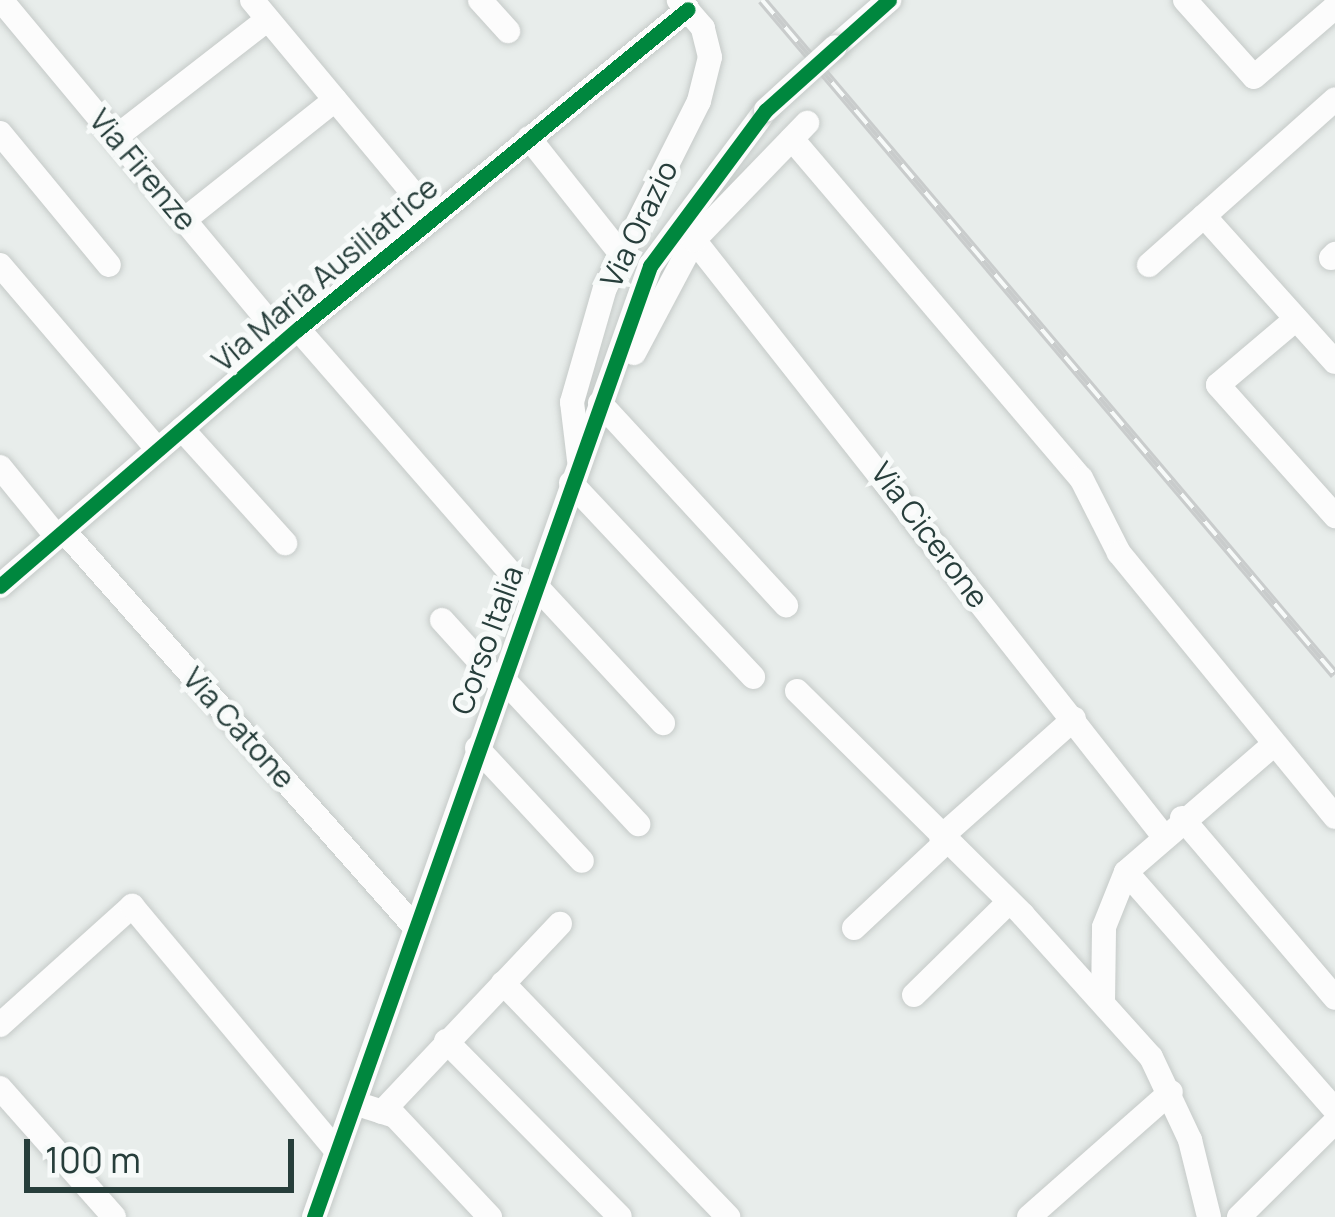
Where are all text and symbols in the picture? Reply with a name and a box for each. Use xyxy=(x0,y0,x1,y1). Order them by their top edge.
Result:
street label: Via Firenze xyxy=(82,102,204,238)
street label: Via Orazio xyxy=(593,155,685,293)
street label: Via Maria Ausiliatrice xyxy=(205,169,445,379)
street label: Via Cicerone xyxy=(864,455,996,615)
street label: Corso Italia xyxy=(444,561,530,719)
street label: Via Catone xyxy=(176,660,302,796)
scale bar xyxy=(30,1115,300,1189)
text: 100 m xyxy=(45,1135,141,1184)

